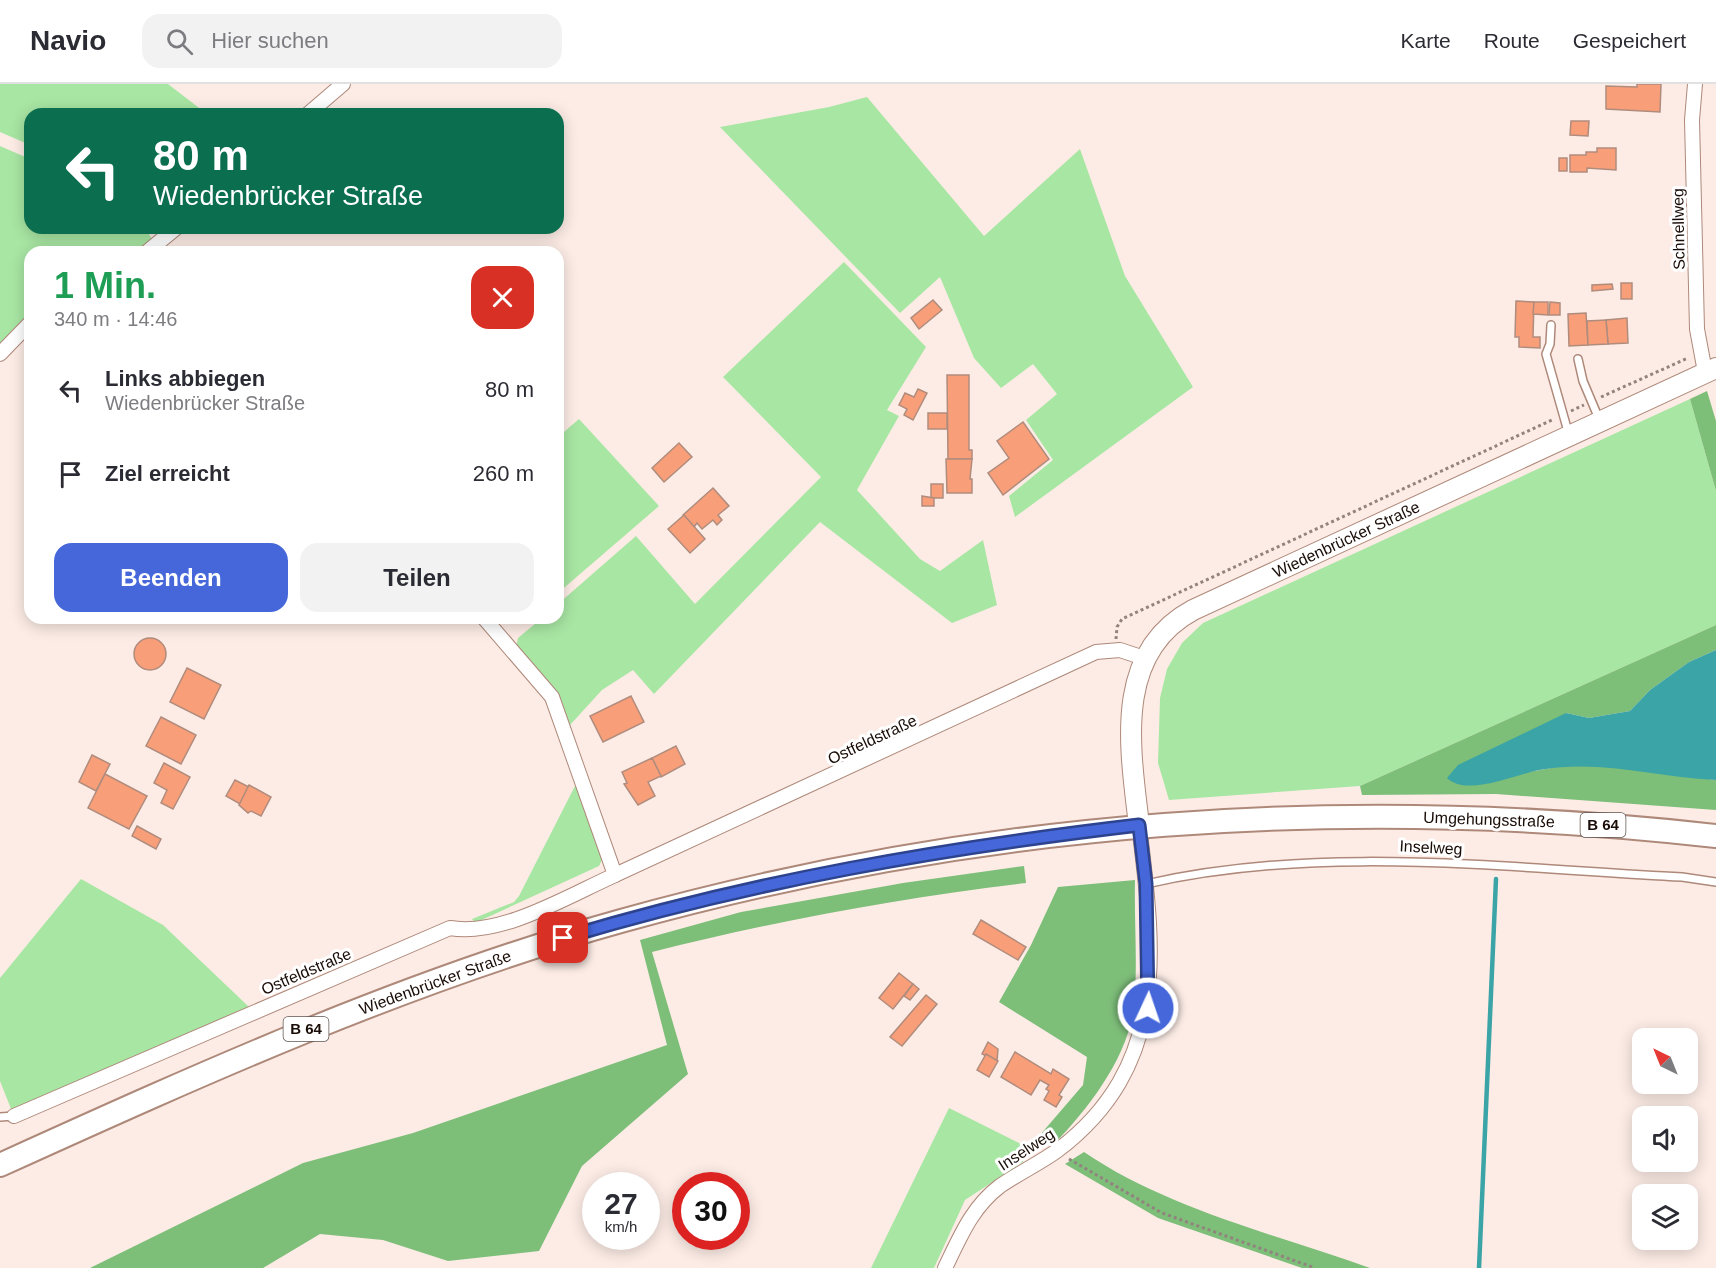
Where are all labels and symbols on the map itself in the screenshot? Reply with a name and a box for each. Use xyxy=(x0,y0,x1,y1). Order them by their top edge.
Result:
street label: Schnellweg xyxy=(1669,188,1688,270)
street label: Wiedenbrücker Straße xyxy=(1270,498,1422,581)
street label: Ostfeldstraße xyxy=(825,711,919,767)
street label: Umgehungsstraße xyxy=(1423,809,1555,830)
road number: B 64 xyxy=(1580,813,1626,837)
street label: Inselweg xyxy=(1399,837,1463,858)
pin xyxy=(537,912,588,963)
street label: Ostfeldstraße xyxy=(259,945,354,998)
street label: Wiedenbrücker Straße xyxy=(357,947,513,1018)
position arrow xyxy=(1116,976,1180,1040)
road number: B 64 xyxy=(284,1017,328,1041)
north arrow xyxy=(1632,1028,1698,1094)
street label: Inselweg xyxy=(995,1125,1057,1174)
speed limit sign: 30 xyxy=(672,1172,750,1250)

